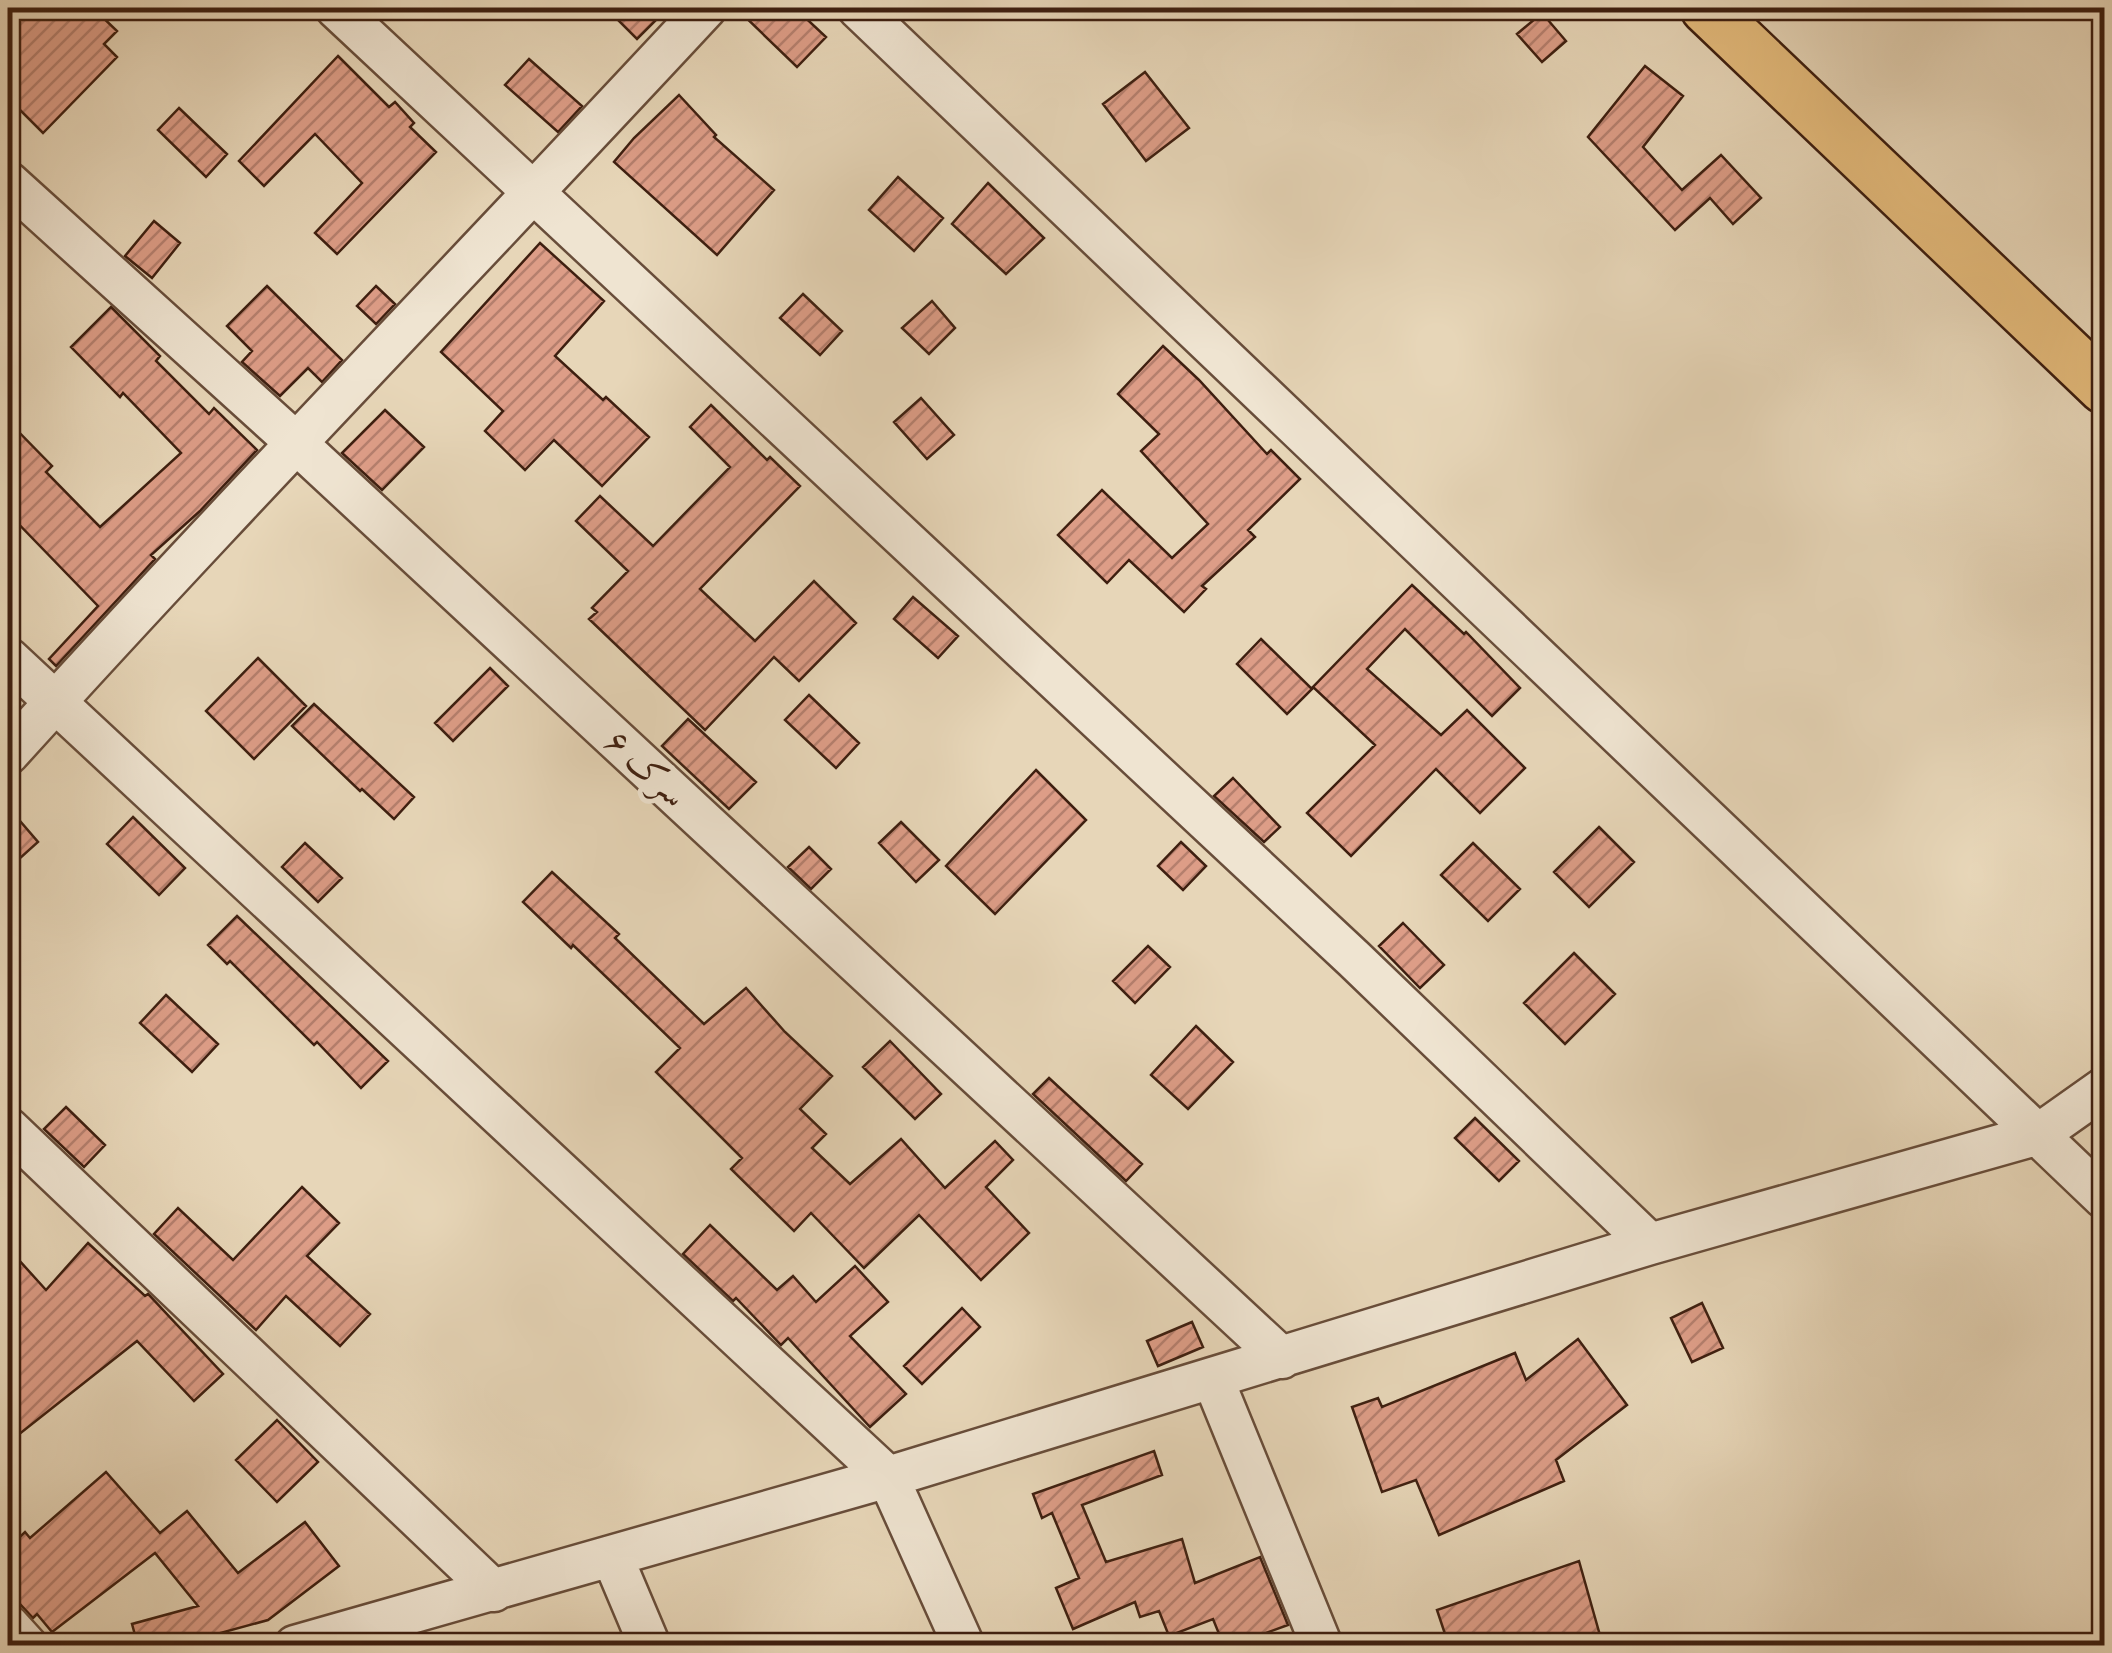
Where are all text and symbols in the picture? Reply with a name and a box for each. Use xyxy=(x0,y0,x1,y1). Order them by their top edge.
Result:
street label: سرک ۶ xyxy=(596,719,696,817)

